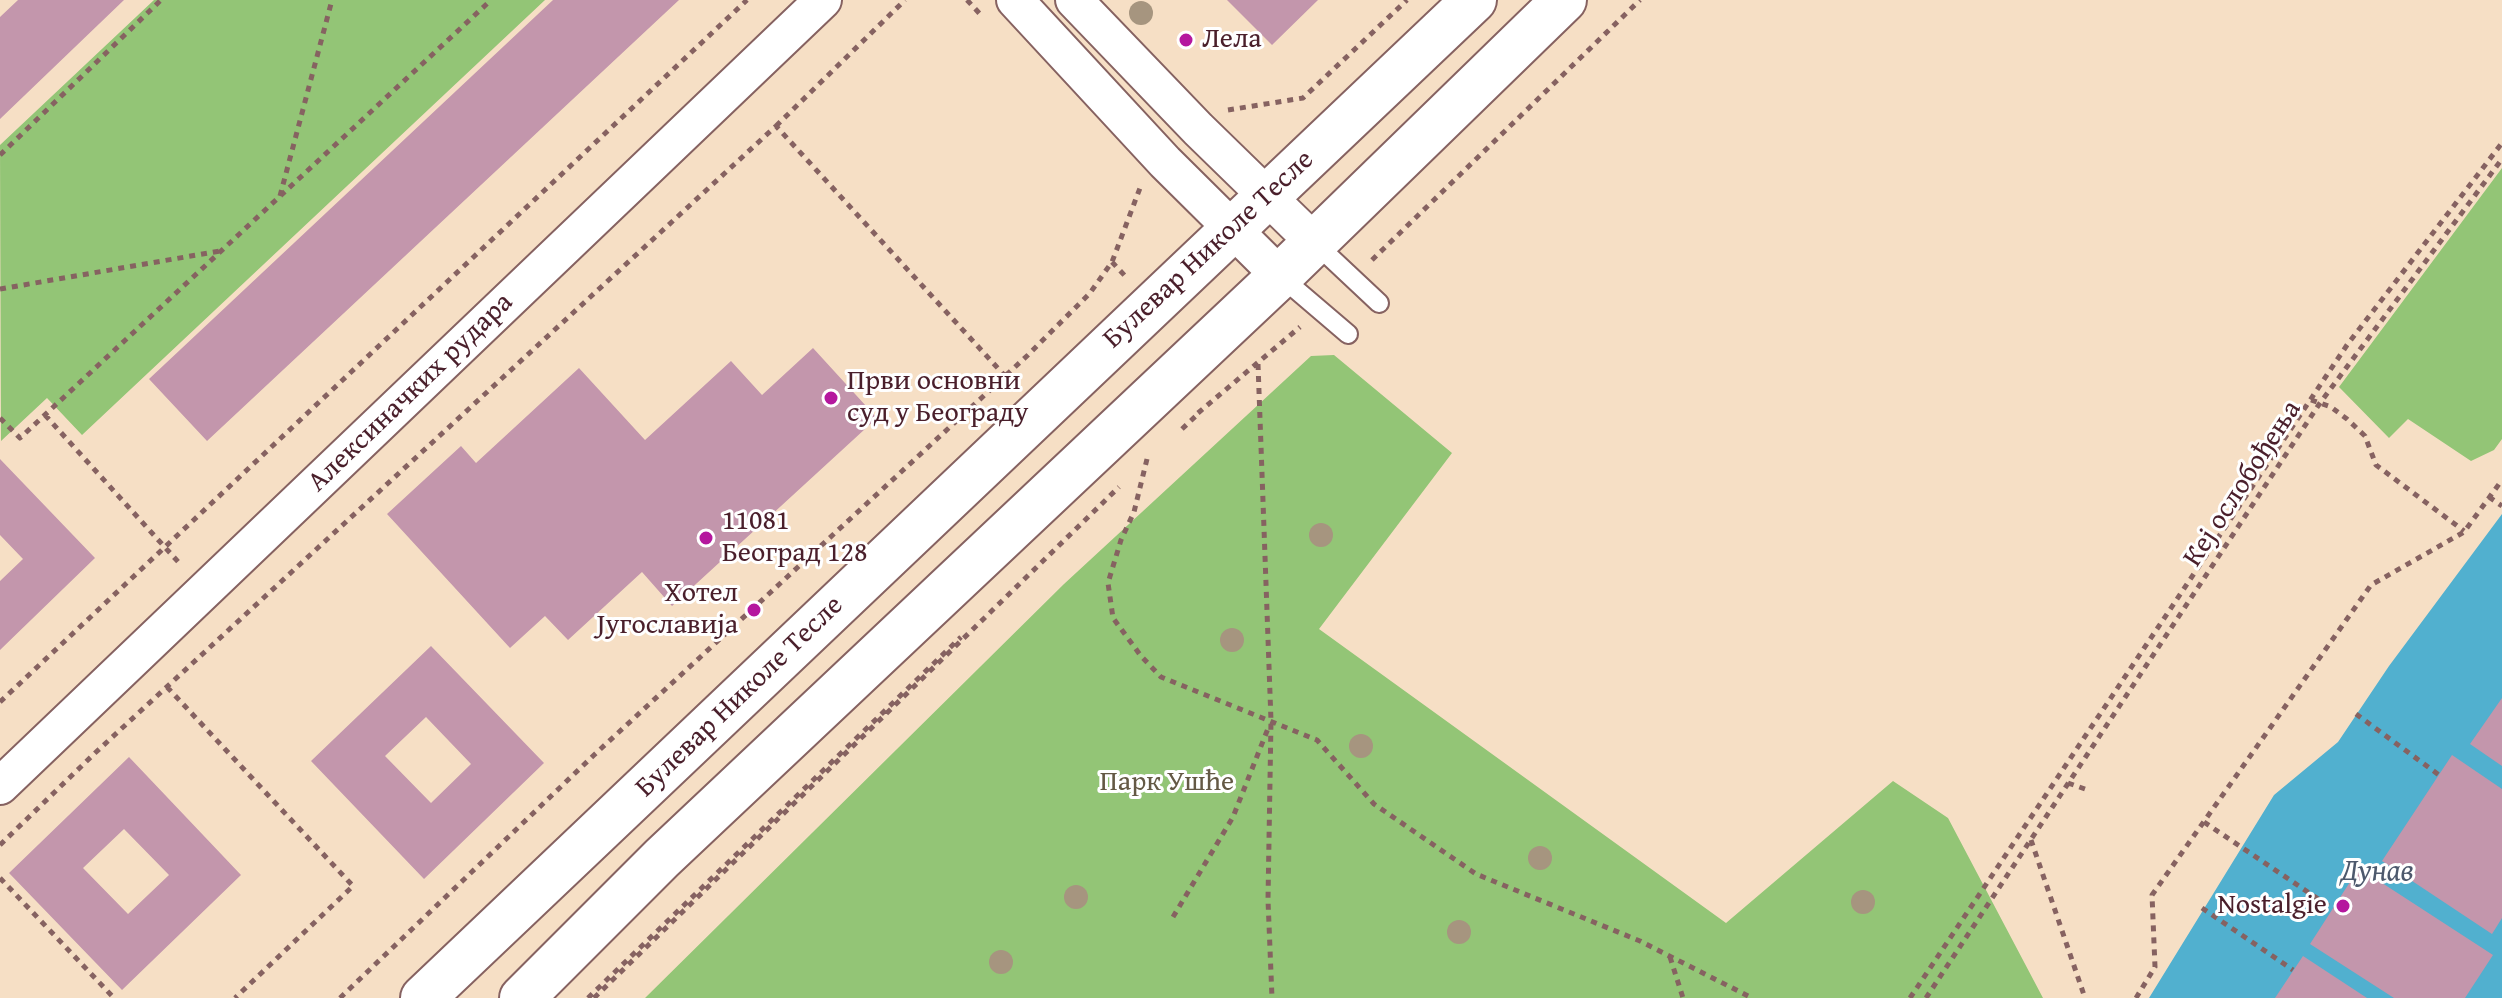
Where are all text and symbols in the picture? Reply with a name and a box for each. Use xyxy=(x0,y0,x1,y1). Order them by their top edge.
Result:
place label: Лела xyxy=(1202,23,1262,57)
marker: Лела xyxy=(1177,31,1195,49)
street label: Булевар Николе Тесле xyxy=(1097,144,1321,356)
street label: Алексиначких рудара xyxy=(302,286,520,500)
place label: Први основни суд у Београду xyxy=(847,365,1029,431)
marker: Први основни суд у Београду xyxy=(822,389,840,407)
street label: Кеј ослобођења xyxy=(2177,395,2309,573)
place label: 11081 Београд 128 xyxy=(722,505,867,571)
marker: 11081 Београд 128 xyxy=(697,529,715,547)
place label: Хотел Југославија xyxy=(596,577,738,643)
street label: Булевар Николе Тесле xyxy=(629,589,851,805)
marker: Хотел Југославија xyxy=(745,601,763,619)
park label: Парк Ушће xyxy=(1100,766,1234,800)
water label: Дунав xyxy=(2340,854,2414,890)
place label: Nostalgie xyxy=(2217,889,2327,923)
marker: Nostalgie xyxy=(2334,897,2352,915)

